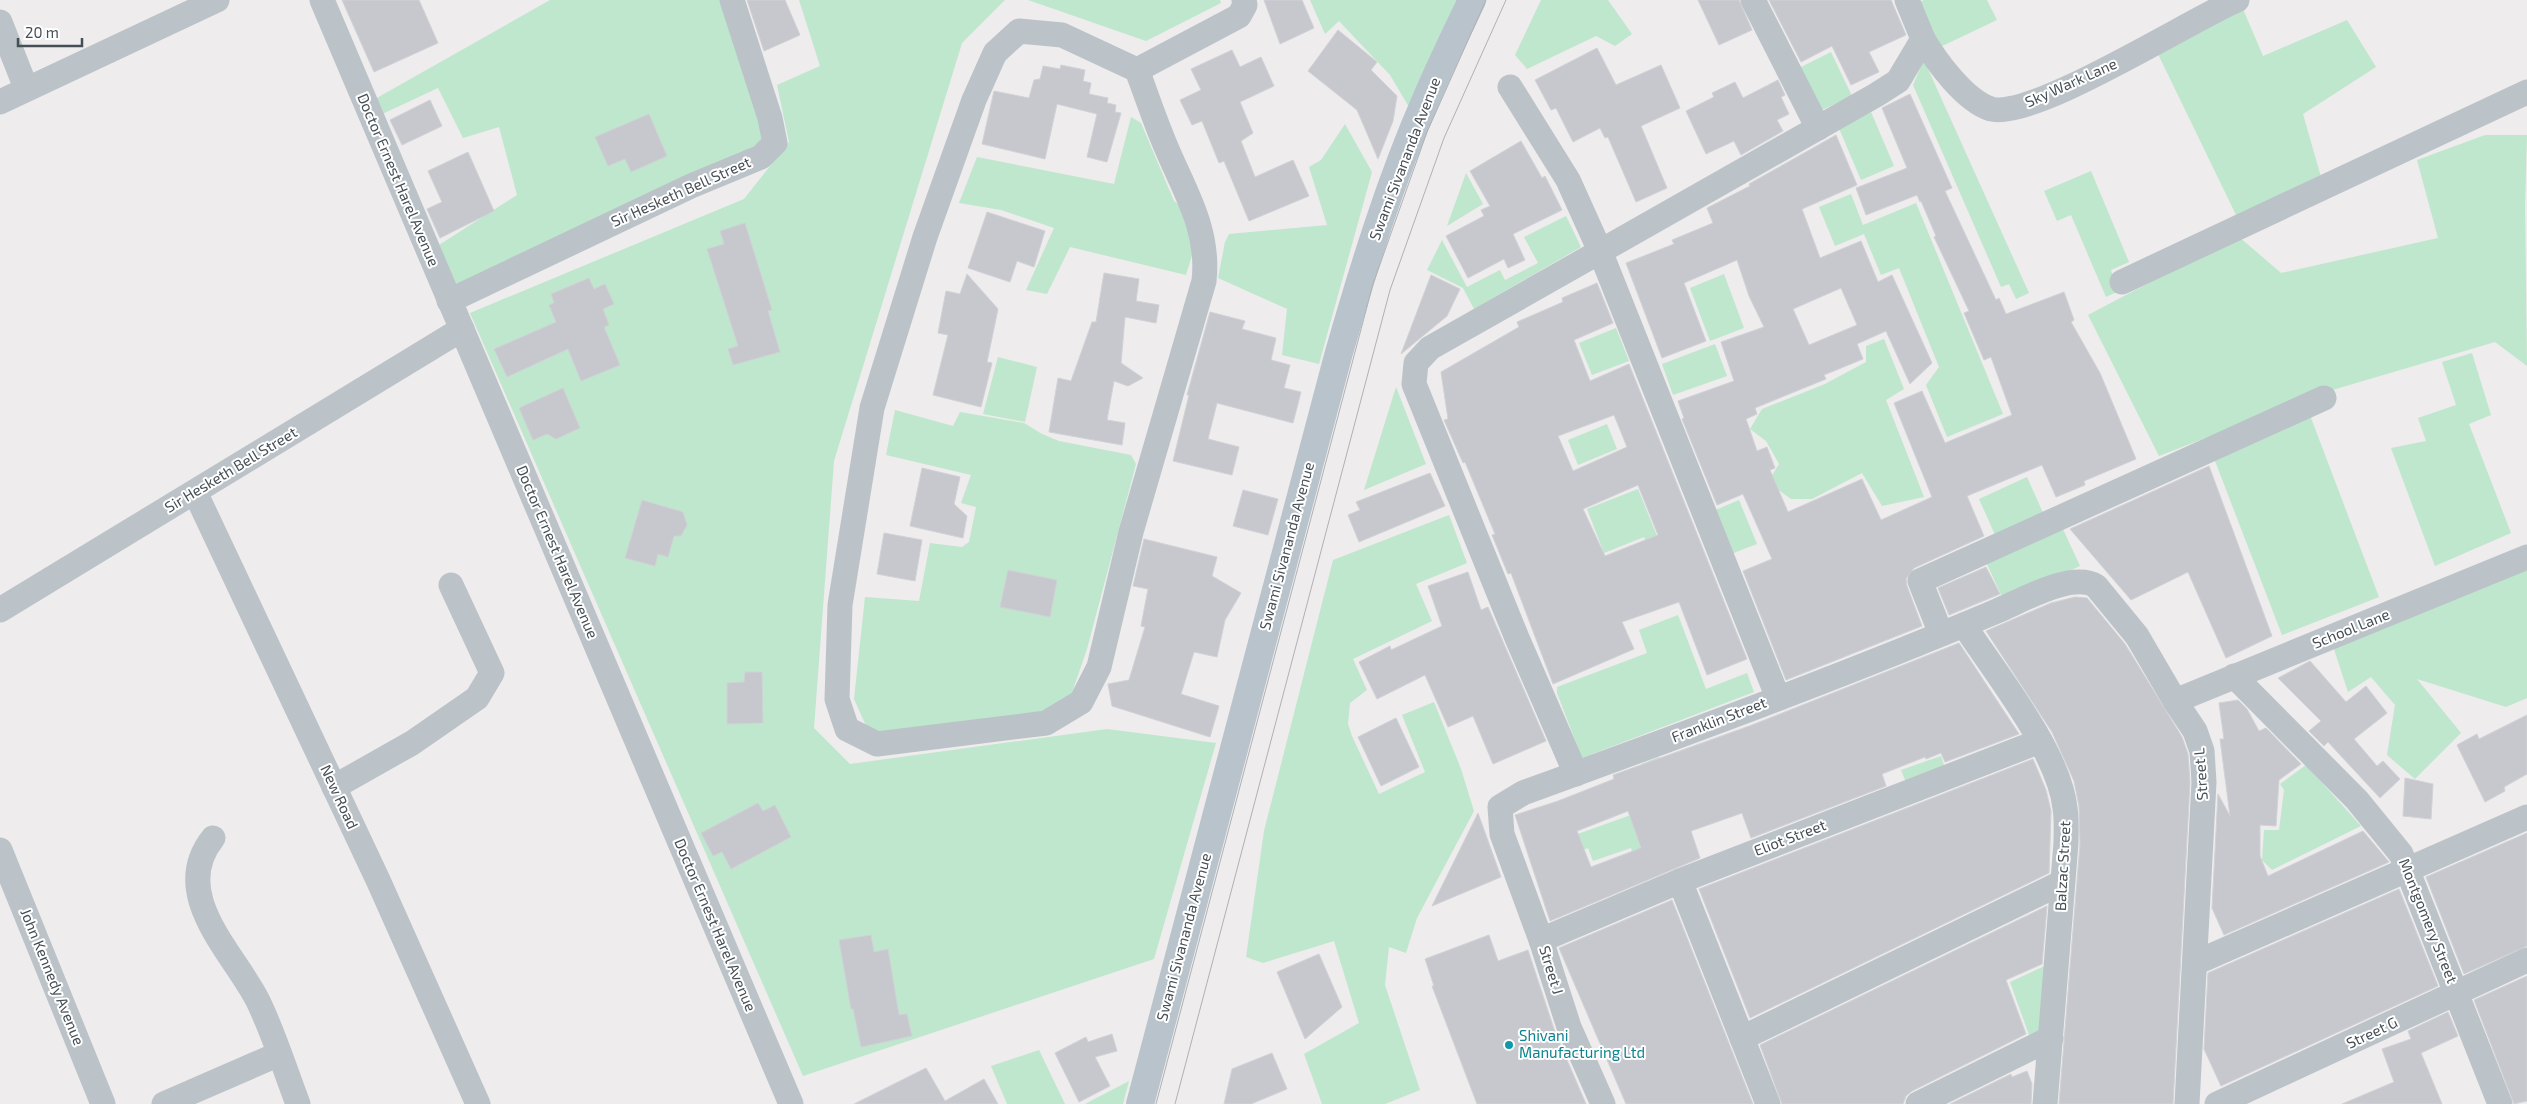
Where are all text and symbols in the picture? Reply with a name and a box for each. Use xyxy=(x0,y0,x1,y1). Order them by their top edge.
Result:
scale bar xyxy=(18,15,81,47)
text: 20 m xyxy=(25,23,59,41)
street label: Sky Wark Lane xyxy=(2022,54,2119,110)
street label: Swami Sivananda Avenue xyxy=(1365,75,1443,243)
street label: Doctor Ernest Harel Avenue xyxy=(354,90,444,269)
street label: Sir Hesketh Bell Street xyxy=(608,152,753,230)
street label: Sir Hesketh Bell Street xyxy=(161,422,300,516)
street label: Swami Sivananda Avenue xyxy=(1255,460,1317,632)
street label: Doctor Ernest Harel Avenue xyxy=(513,462,603,641)
street label: School Lane xyxy=(2309,604,2392,652)
street label: Franklin Street xyxy=(1669,693,1769,745)
street label: Street L xyxy=(2189,747,2211,801)
street label: New Road xyxy=(317,762,363,831)
street label: Eliot Street xyxy=(1751,815,1829,859)
street label: Balzac Street xyxy=(2051,820,2073,911)
street label: Doctor Ernest Harel Avenue xyxy=(671,835,761,1014)
street label: Swami Sivananda Avenue xyxy=(1152,851,1214,1023)
street label: Montgomery Street xyxy=(2396,856,2462,986)
street label: John Kennedy Avenue xyxy=(17,906,89,1048)
street label: Street J xyxy=(1536,943,1568,996)
street label: Street G xyxy=(2343,1012,2400,1052)
place label: Shivani Manufacturing Ltd xyxy=(1519,1026,1645,1061)
marker: Shivani Manufacturing Ltd xyxy=(1503,1039,1515,1051)

